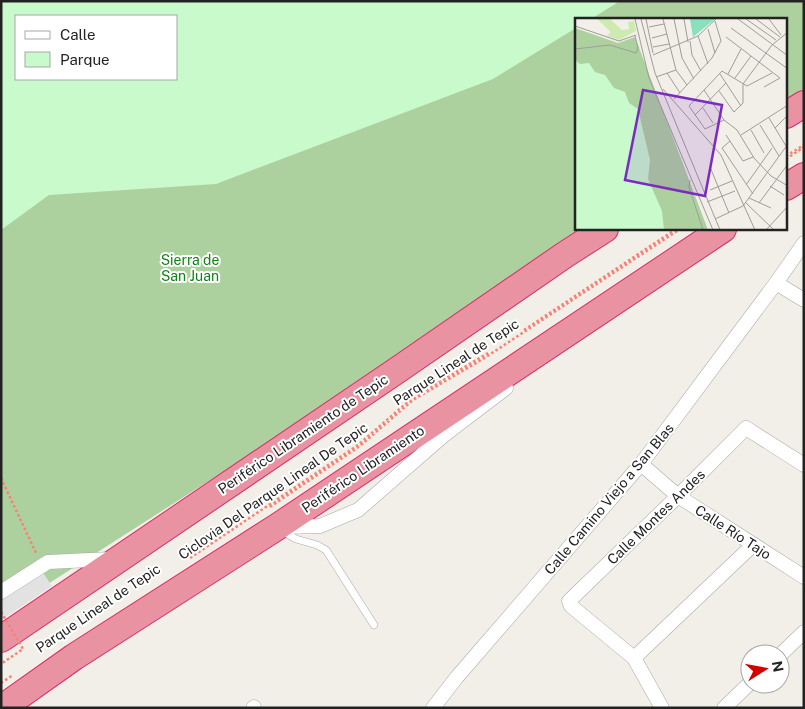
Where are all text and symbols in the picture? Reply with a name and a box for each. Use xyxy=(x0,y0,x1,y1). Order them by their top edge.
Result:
legend xyxy=(15,15,178,80)
inset map xyxy=(575,18,788,230)
text: Calle xyxy=(60,26,96,43)
text: Parque xyxy=(60,51,110,68)
park label: Sierra de San Juan xyxy=(161,252,219,284)
street label: Parque Lineal de Tepic xyxy=(390,315,522,409)
street label: Periférico Libramiento de Tepic xyxy=(215,371,391,497)
street label: Ciclovia Del Parque Lineal De Tepic xyxy=(175,419,371,563)
street label: Calle Camino Viejo a San Blas xyxy=(541,420,677,578)
street label: Periférico Libramiento xyxy=(298,422,428,516)
street label: Calle Montes Andes xyxy=(604,466,708,568)
street label: Calle Río Tajo xyxy=(692,502,774,563)
street label: Parque Lineal de Tepic xyxy=(33,560,163,656)
north arrow xyxy=(740,644,790,694)
text: N xyxy=(769,660,787,673)

